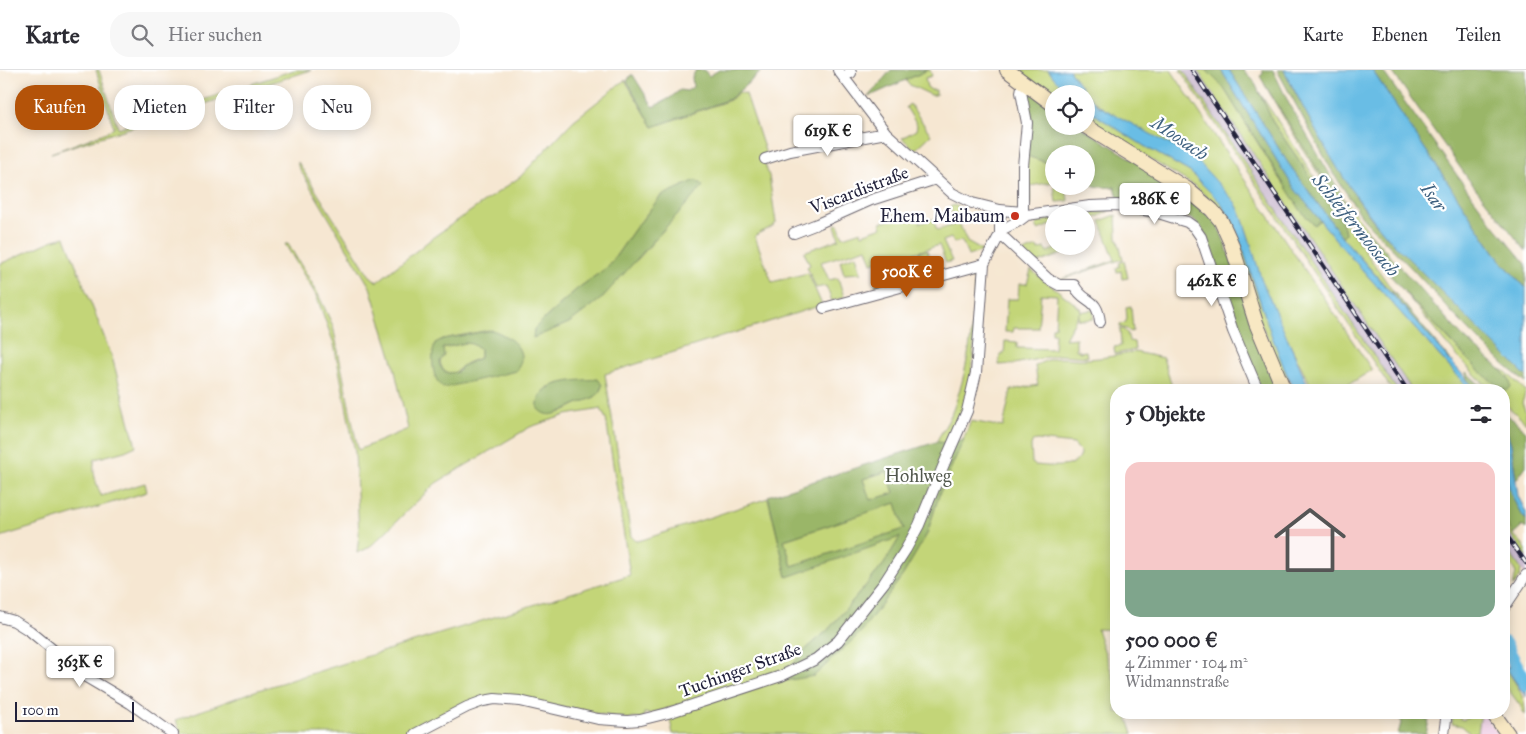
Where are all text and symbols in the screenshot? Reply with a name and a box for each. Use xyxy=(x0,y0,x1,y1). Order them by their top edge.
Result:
search box xyxy=(110,12,460,57)
text: Karte xyxy=(25,20,80,50)
icon: search xyxy=(128,21,156,49)
text: Hier suchen xyxy=(168,23,262,46)
text: Karte xyxy=(1303,24,1344,46)
text: Ebenen xyxy=(1372,24,1428,46)
text: Teilen xyxy=(1456,24,1501,46)
chip: Kaufen xyxy=(15,85,104,130)
chip: Mieten xyxy=(114,85,205,130)
chip: Filter xyxy=(215,85,293,130)
chip: Neu xyxy=(303,85,371,130)
map controls xyxy=(1045,85,1095,255)
button: locate xyxy=(1045,85,1095,135)
water label: Moosach xyxy=(1146,110,1213,165)
pin: 619K € xyxy=(787,114,869,157)
text: 619K € xyxy=(804,121,852,140)
button: + xyxy=(1045,145,1095,195)
street label: Viscardistraße xyxy=(806,161,911,219)
water label: Schleifermoosach xyxy=(1307,168,1405,281)
water label: Isar xyxy=(1415,177,1453,217)
pin: 286K € xyxy=(1114,182,1196,225)
text: 286K € xyxy=(1130,189,1180,208)
place label: Ehem. Maibaum xyxy=(880,205,1005,227)
button: − xyxy=(1045,205,1095,255)
marker: Ehem. Maibaum xyxy=(1009,210,1021,222)
pin: 500K € xyxy=(866,256,948,298)
text: 500K € xyxy=(882,262,932,281)
pin: 462K € xyxy=(1171,264,1253,307)
text: 462K € xyxy=(1187,271,1237,290)
icon: filters xyxy=(1467,400,1495,428)
text: 5 Objekte xyxy=(1125,401,1205,427)
park label: Hohlweg xyxy=(885,465,952,488)
icon: home xyxy=(1265,495,1355,585)
text: 500 000 € xyxy=(1125,627,1218,653)
street label: Tuchinger Straße xyxy=(676,638,804,703)
pin: 363K € xyxy=(39,646,121,688)
text: 363K € xyxy=(57,652,103,671)
text: 4 Zimmer · 104 m² xyxy=(1125,653,1248,672)
text: Widmannstraße xyxy=(1125,672,1229,691)
scale bar xyxy=(15,699,134,722)
text: 100 m xyxy=(22,702,59,719)

